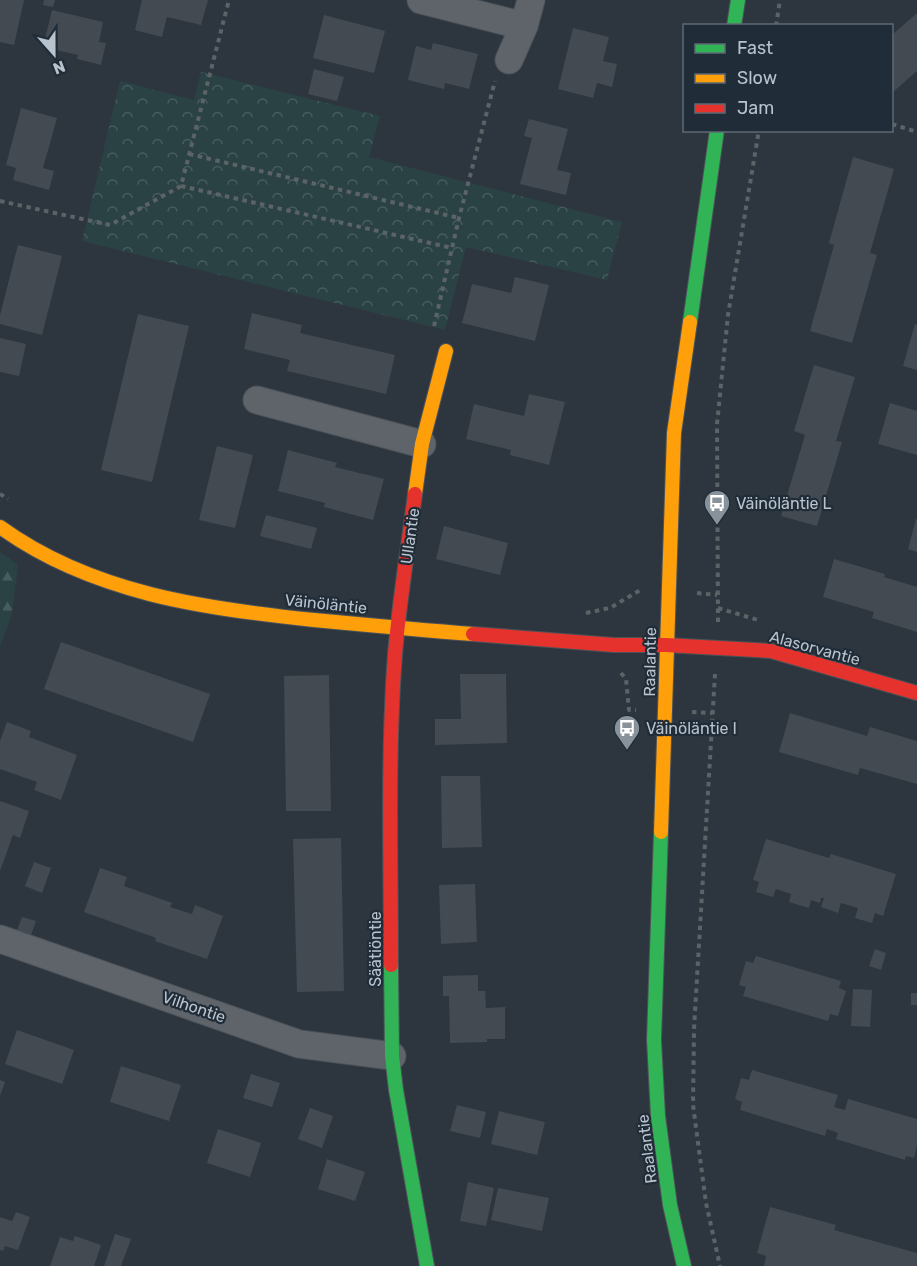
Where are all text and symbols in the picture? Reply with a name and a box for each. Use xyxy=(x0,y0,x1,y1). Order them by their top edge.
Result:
north arrow xyxy=(24,24,84,84)
legend xyxy=(683,24,893,132)
text: Fast xyxy=(737,37,773,59)
text: N xyxy=(50,57,68,78)
text: Slow xyxy=(737,67,777,89)
text: Jam xyxy=(737,97,774,119)
bus stop icon: Väinöläntie L xyxy=(702,488,732,526)
place label: Väinöläntie L xyxy=(736,494,831,513)
street label: Ullantie xyxy=(397,507,423,565)
street label: Väinöläntie xyxy=(284,590,368,618)
street label: Raalantie xyxy=(640,627,660,697)
street label: Alasorvantie xyxy=(768,627,862,669)
bus stop icon: Väinöläntie I xyxy=(612,713,642,751)
place label: Väinöläntie I xyxy=(646,719,737,738)
street label: Säätiöntie xyxy=(366,911,385,987)
street label: Vilhontie xyxy=(160,987,228,1027)
street label: Raalantie xyxy=(633,1113,661,1185)

